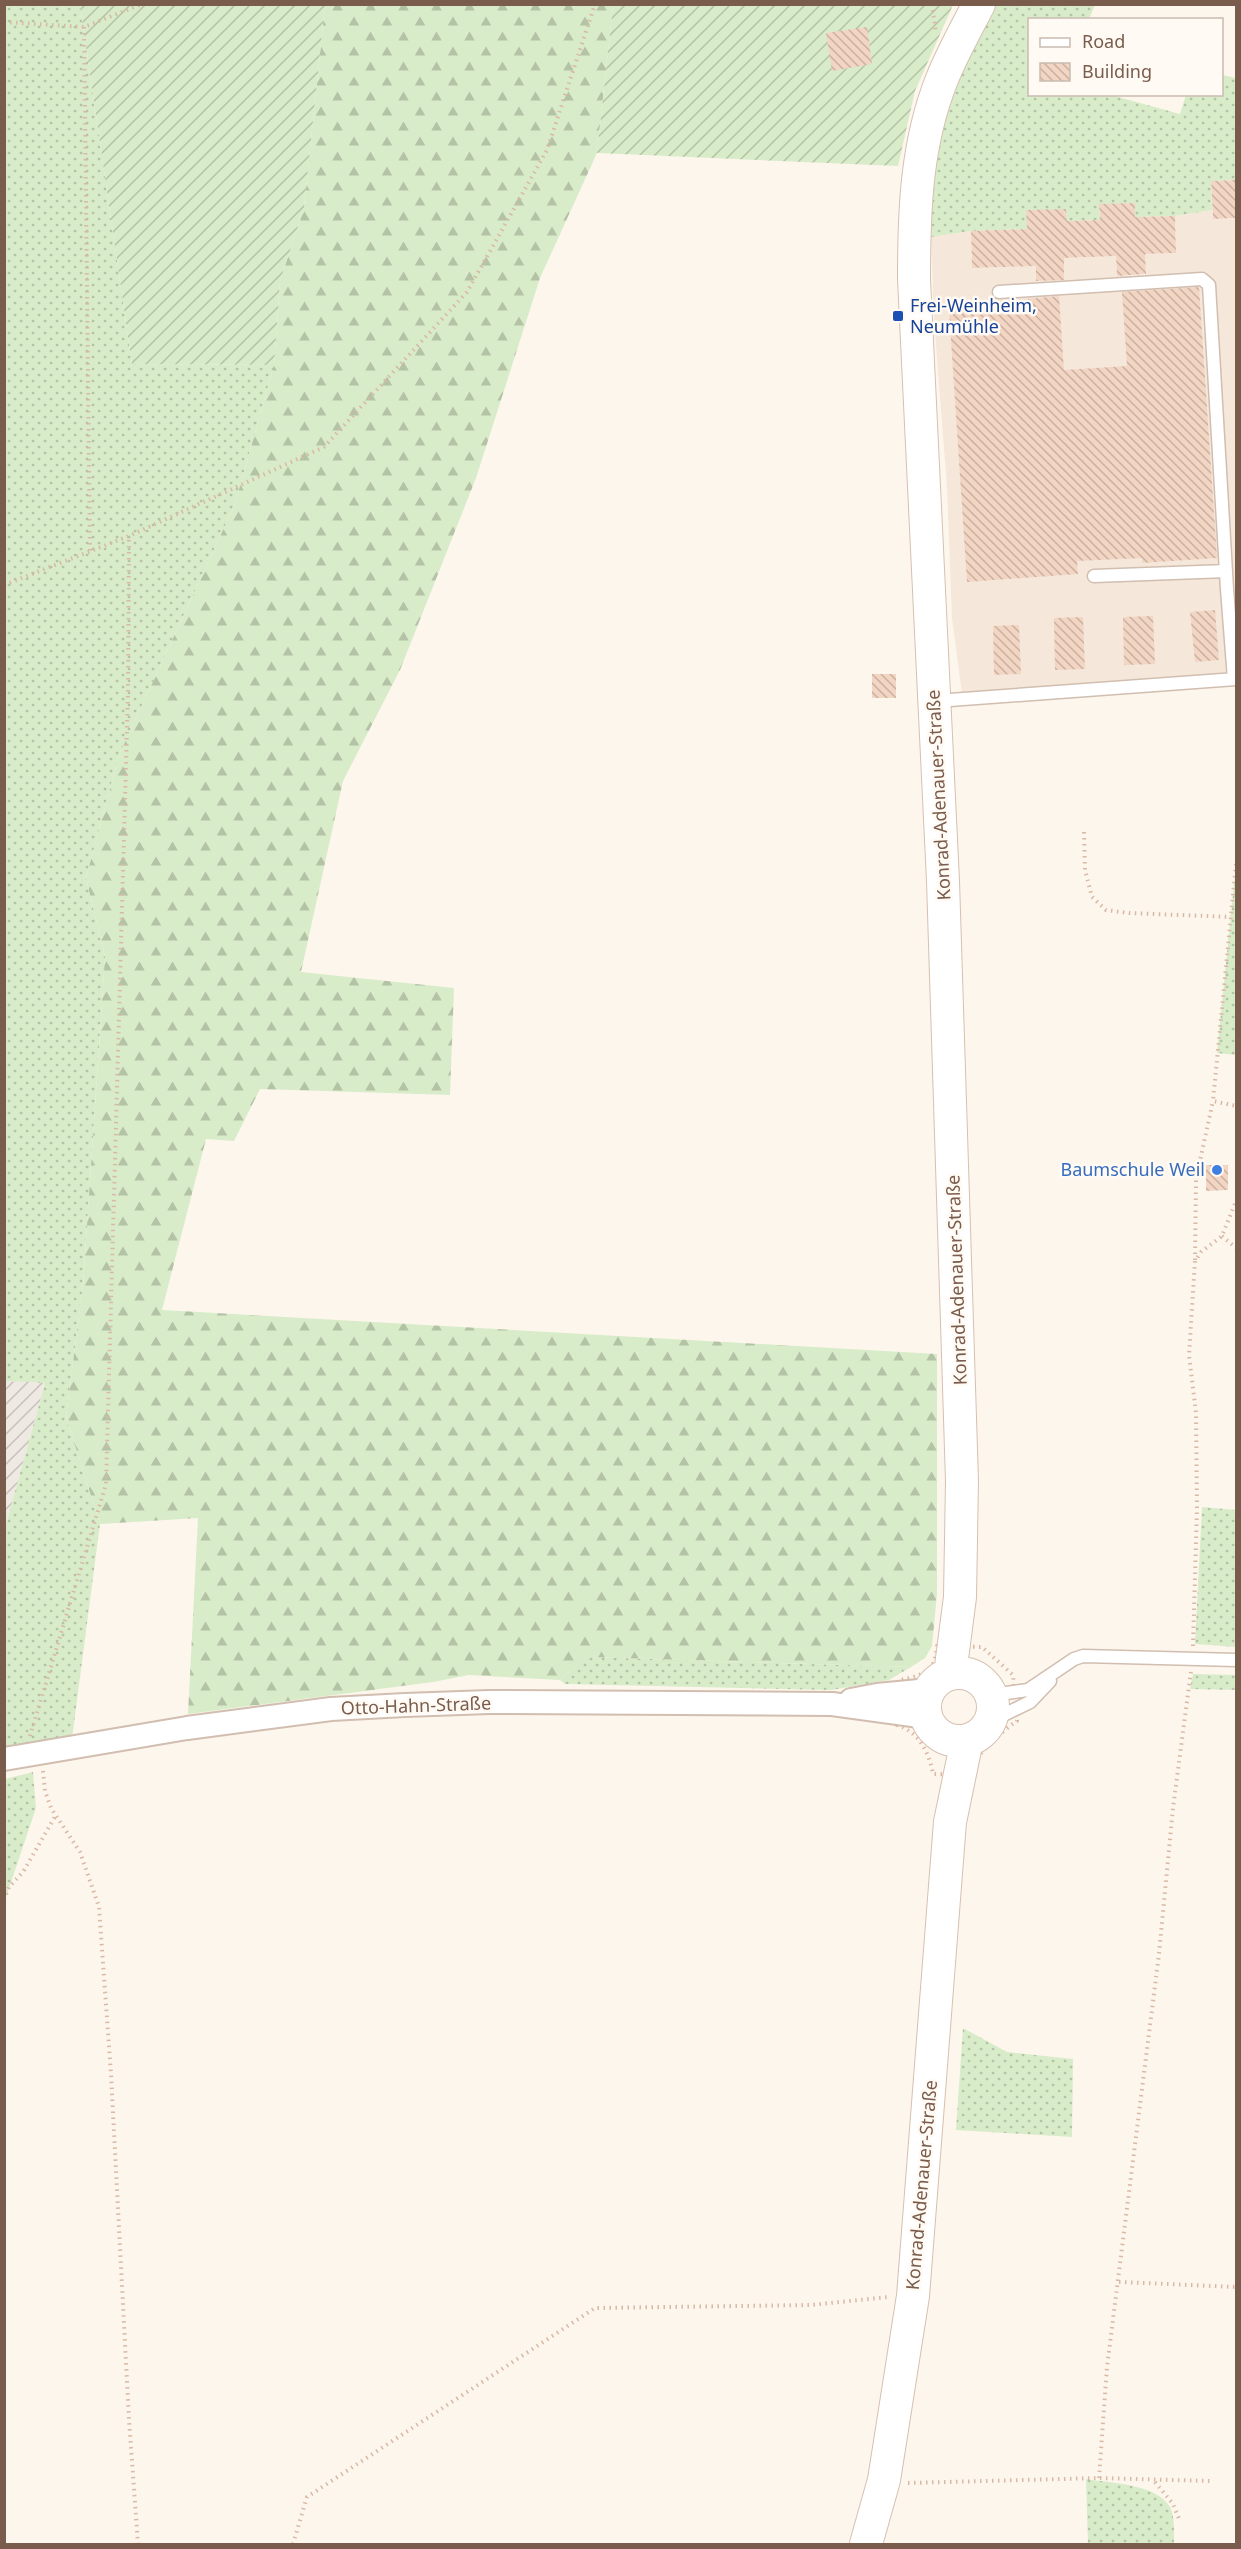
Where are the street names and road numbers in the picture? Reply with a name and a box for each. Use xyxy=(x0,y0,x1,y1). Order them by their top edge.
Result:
street label: Konrad-Adenauer-Straße xyxy=(921,689,955,901)
street label: Konrad-Adenauer-Straße xyxy=(940,1174,972,1386)
street label: Otto-Hahn-Straße xyxy=(340,1690,491,1720)
street label: Konrad-Adenauer-Straße xyxy=(900,2079,942,2291)

